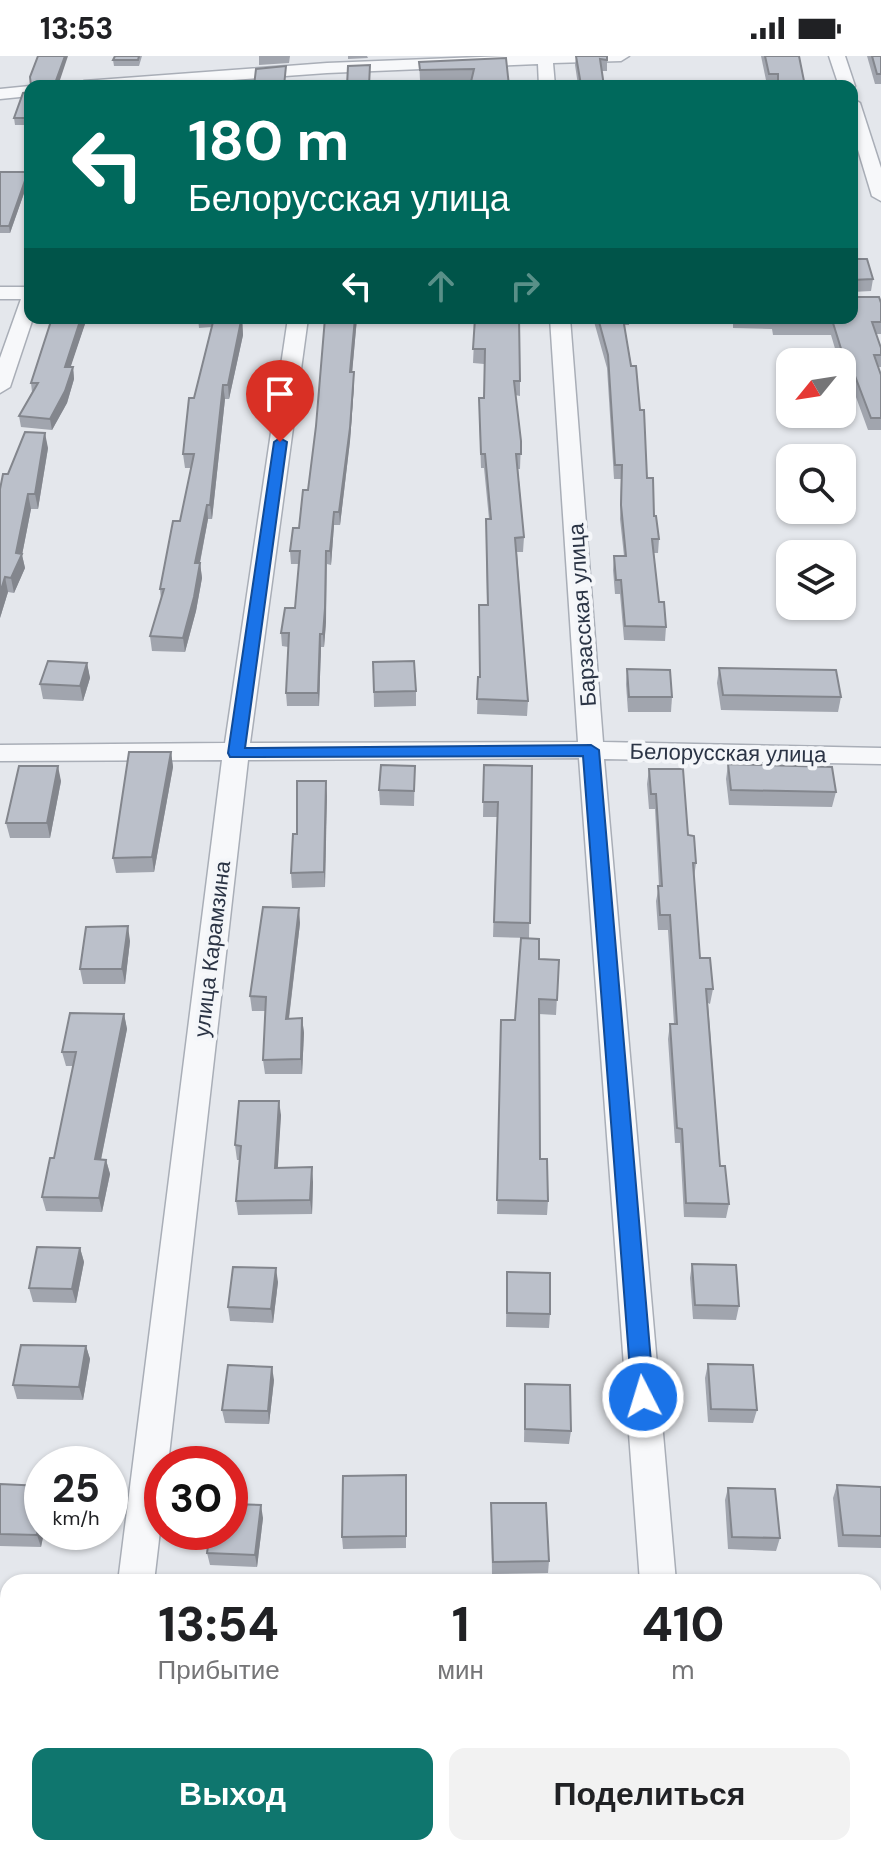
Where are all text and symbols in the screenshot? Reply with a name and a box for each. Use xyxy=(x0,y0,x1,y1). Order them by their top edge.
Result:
text: 13:53 xyxy=(40,9,113,48)
text: 180 m xyxy=(188,104,349,177)
icon: left xyxy=(56,112,160,216)
text: Белорусская улица xyxy=(188,175,510,222)
icon: left xyxy=(335,264,379,308)
icon: ahead xyxy=(419,264,463,308)
icon: right xyxy=(503,264,547,308)
north arrow xyxy=(776,348,856,428)
map controls xyxy=(776,348,856,620)
pin xyxy=(246,360,314,442)
icon: arrive xyxy=(258,372,302,416)
button: search xyxy=(776,444,856,524)
street label: Барзасская улица xyxy=(561,522,603,708)
button: layers xyxy=(776,540,856,620)
street label: Белорусская улица xyxy=(629,737,827,769)
street label: улица Карамзина xyxy=(187,858,237,1039)
position arrow xyxy=(601,1355,685,1439)
speed limit sign: 30 xyxy=(144,1446,248,1550)
text: 25 xyxy=(52,1462,100,1514)
text: km/h xyxy=(52,1505,100,1531)
text: 13:54 xyxy=(158,1593,279,1656)
text: 1 xyxy=(452,1593,469,1656)
text: 410 xyxy=(641,1593,724,1656)
text: Прибытие xyxy=(158,1653,280,1687)
text: мин xyxy=(437,1653,484,1687)
text: m xyxy=(671,1653,695,1687)
button: Выход xyxy=(32,1748,433,1840)
button: Поделиться xyxy=(449,1748,850,1840)

